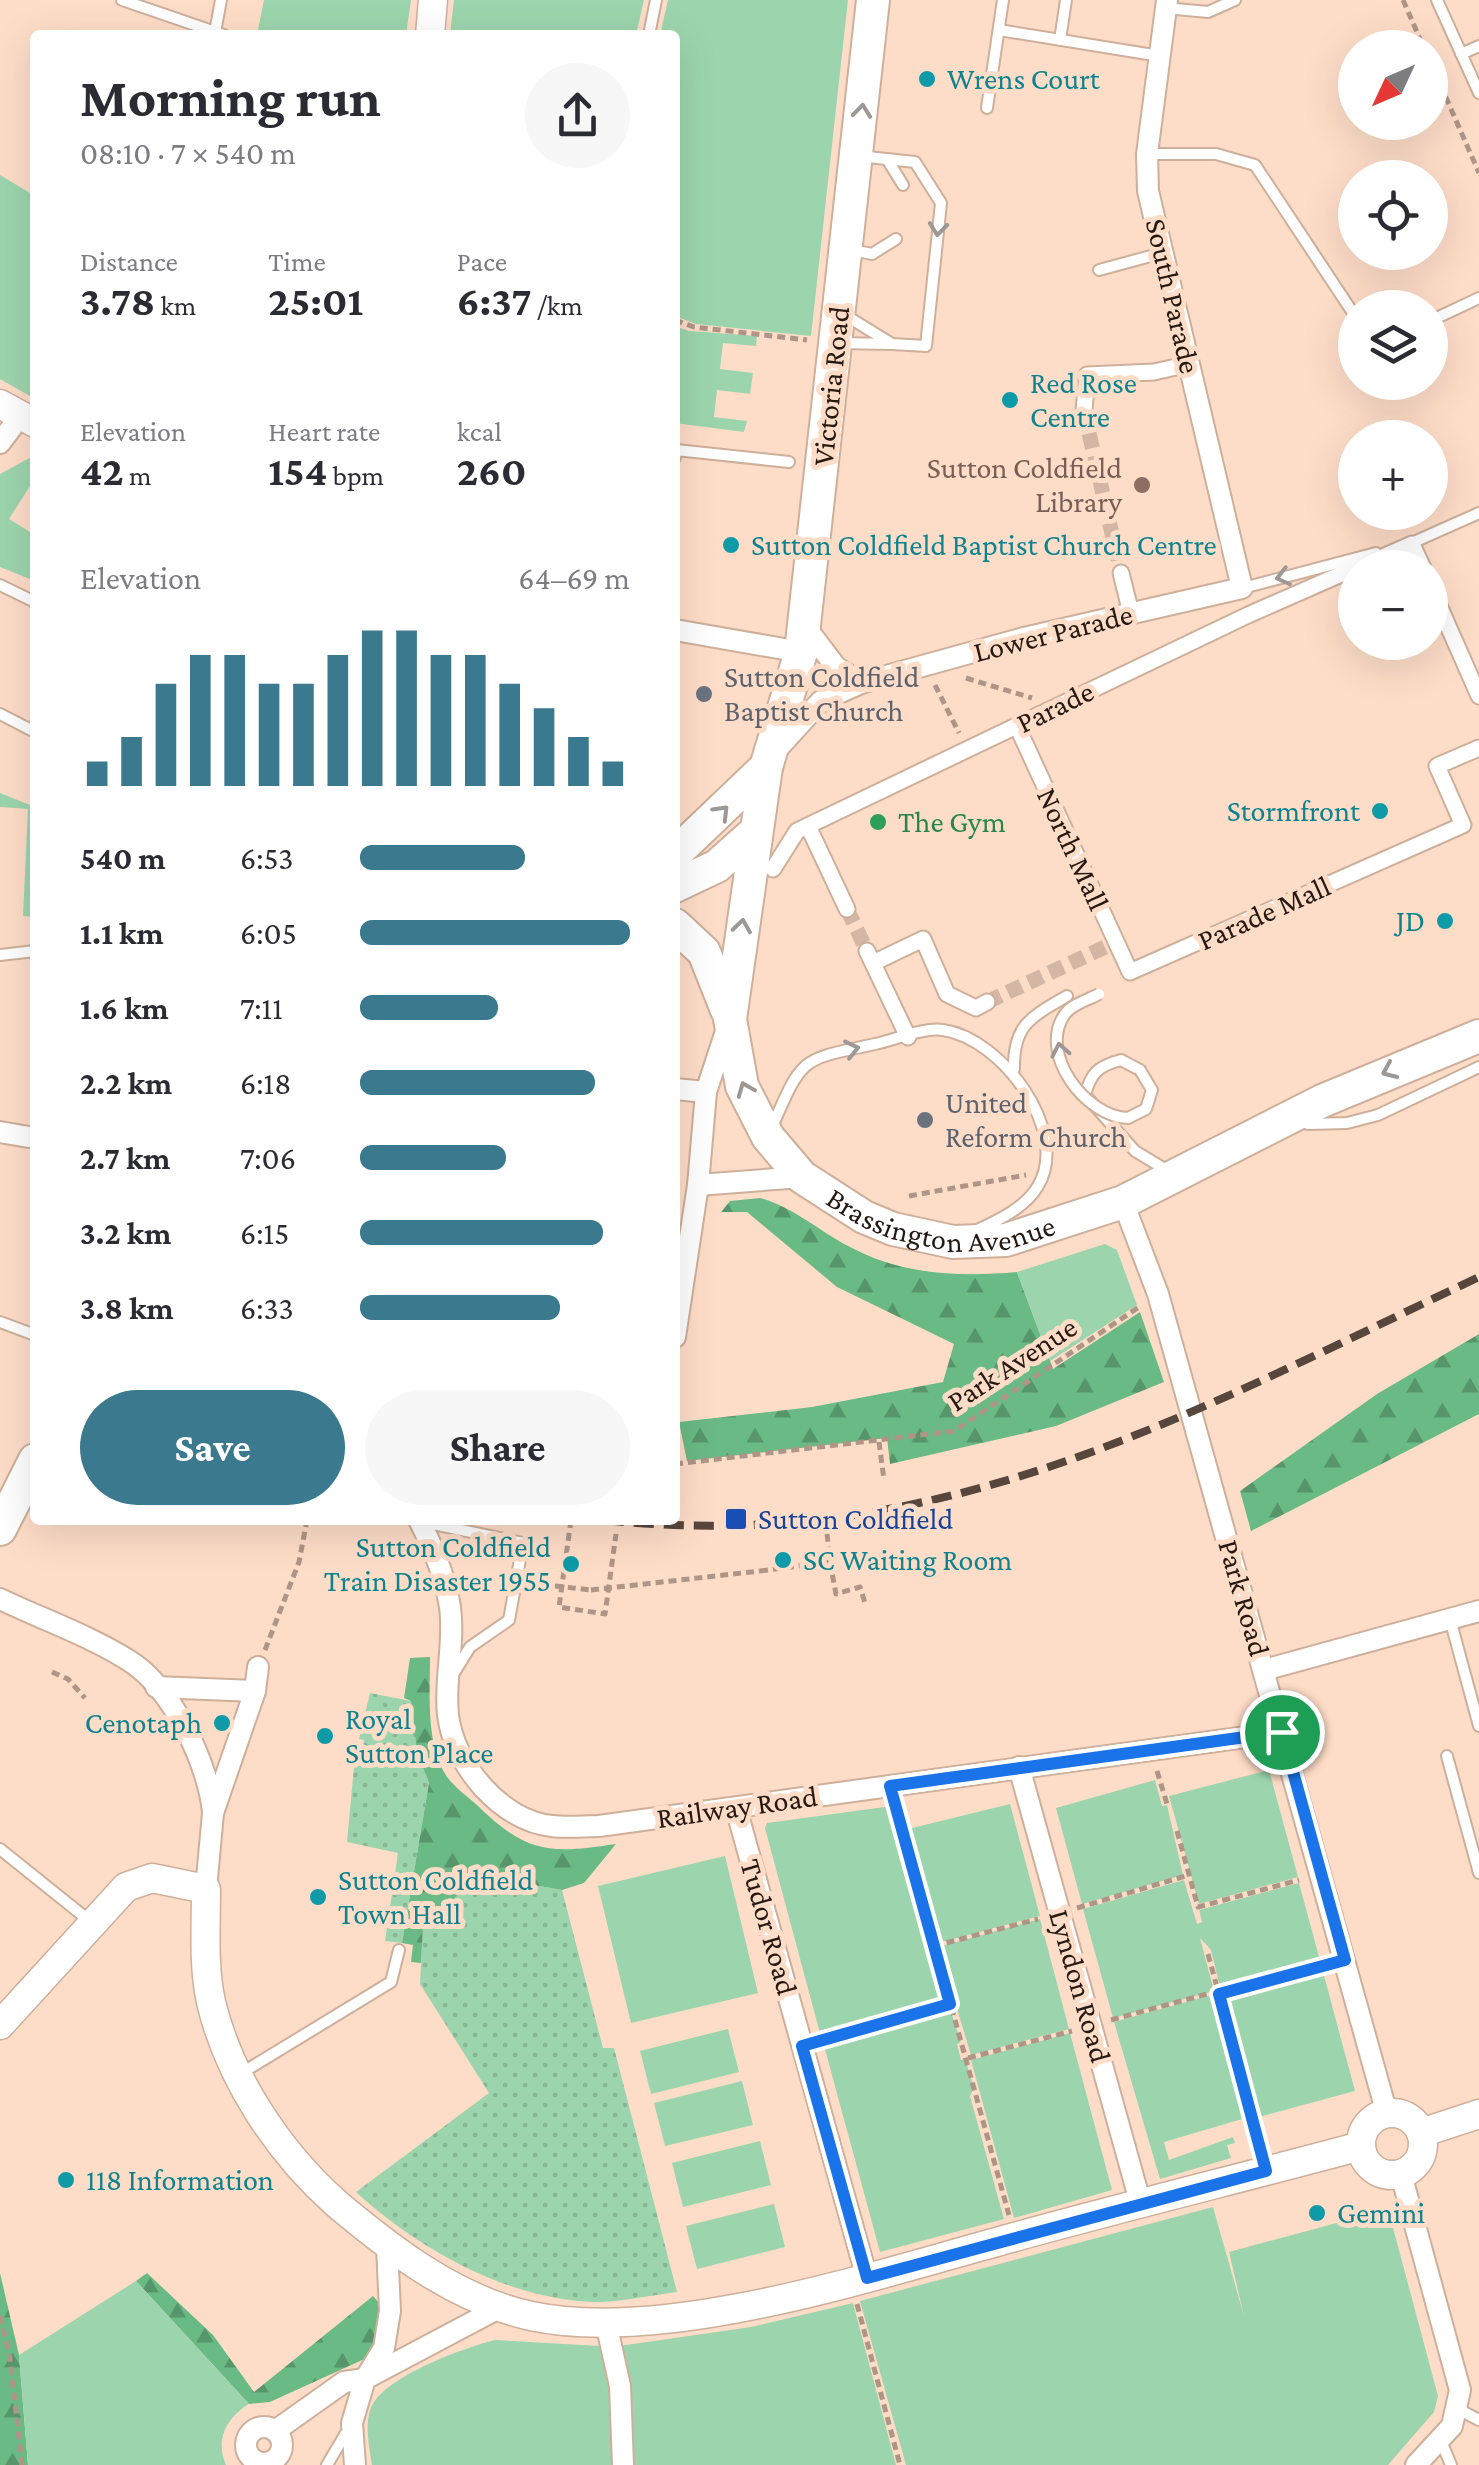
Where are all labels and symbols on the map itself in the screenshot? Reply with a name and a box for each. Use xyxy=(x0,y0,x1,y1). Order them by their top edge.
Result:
north arrow xyxy=(1338,30,1448,140)
place label: Wrens Court xyxy=(947,62,1101,95)
marker: Wrens Court xyxy=(916,68,938,90)
one-way arrow xyxy=(851,102,872,118)
street label: South Parade xyxy=(1140,215,1207,377)
one-way arrow xyxy=(928,221,949,237)
street label: Victoria Road xyxy=(806,304,855,467)
place label: Red Rose Centre xyxy=(1030,366,1137,433)
marker: Red Rose Centre xyxy=(999,389,1021,411)
place label: Sutton Coldfield Library xyxy=(927,451,1122,519)
marker: Sutton Coldfield Library xyxy=(1131,474,1153,496)
place label: Sutton Coldfield Baptist Church Centre xyxy=(751,528,1217,562)
marker: Sutton Coldfield Baptist Church Centre xyxy=(720,534,742,556)
one-way arrow xyxy=(1275,566,1292,587)
street label: Lower Parade xyxy=(970,597,1136,668)
place label: Sutton Coldfield Baptist Church xyxy=(724,660,919,728)
street label: Parade xyxy=(1011,674,1099,739)
marker: Sutton Coldfield Baptist Church xyxy=(693,683,715,705)
street label: North Mall xyxy=(1031,782,1116,915)
place label: Stormfront xyxy=(1227,794,1361,827)
marker: Stormfront xyxy=(1369,800,1391,822)
place label: The Gym xyxy=(898,805,1006,839)
one-way arrow xyxy=(710,806,728,824)
marker: The Gym xyxy=(867,811,889,833)
street label: Parade Mall xyxy=(1192,869,1335,956)
place label: JD xyxy=(1393,904,1425,937)
marker: JD xyxy=(1434,910,1456,932)
one-way arrow xyxy=(731,918,752,934)
one-way arrow xyxy=(843,1040,860,1061)
one-way arrow xyxy=(1050,1042,1072,1059)
one-way arrow xyxy=(1381,1059,1399,1079)
one-way arrow xyxy=(737,1081,757,1099)
place label: United Reform Church xyxy=(945,1086,1127,1153)
marker: United Reform Church xyxy=(914,1109,936,1131)
street label: Brassington Avenue xyxy=(821,1181,1059,1258)
street label: Park Avenue xyxy=(941,1310,1082,1418)
place label: Sutton Coldfield xyxy=(758,1502,953,1535)
marker: Sutton Coldfield xyxy=(723,1506,749,1532)
place label: Sutton Coldfield Train Disaster 1955 xyxy=(324,1530,551,1597)
street label: Park Road xyxy=(1212,1536,1277,1660)
place label: SC Waiting Room xyxy=(803,1543,1012,1577)
marker: SC Waiting Room xyxy=(772,1549,794,1571)
marker: Sutton Coldfield Train Disaster 1955 xyxy=(560,1553,582,1575)
pin xyxy=(1240,1690,1325,1775)
place label: Royal Sutton Place xyxy=(345,1702,494,1769)
place label: Cenotaph xyxy=(85,1706,202,1740)
marker: Cenotaph xyxy=(211,1712,233,1734)
marker: Royal Sutton Place xyxy=(314,1725,336,1747)
street label: Railway Road xyxy=(654,1779,820,1835)
street label: Tudor Road xyxy=(734,1855,805,1999)
place label: Sutton Coldfield Town Hall xyxy=(338,1863,533,1930)
marker: Sutton Coldfield Town Hall xyxy=(307,1886,329,1908)
street label: Lyndon Road xyxy=(1042,1906,1118,2067)
place label: 118 Information xyxy=(86,2163,274,2196)
marker: 118 Information xyxy=(55,2169,77,2191)
place label: Gemini xyxy=(1337,2196,1425,2229)
marker: Gemini xyxy=(1306,2202,1328,2224)

